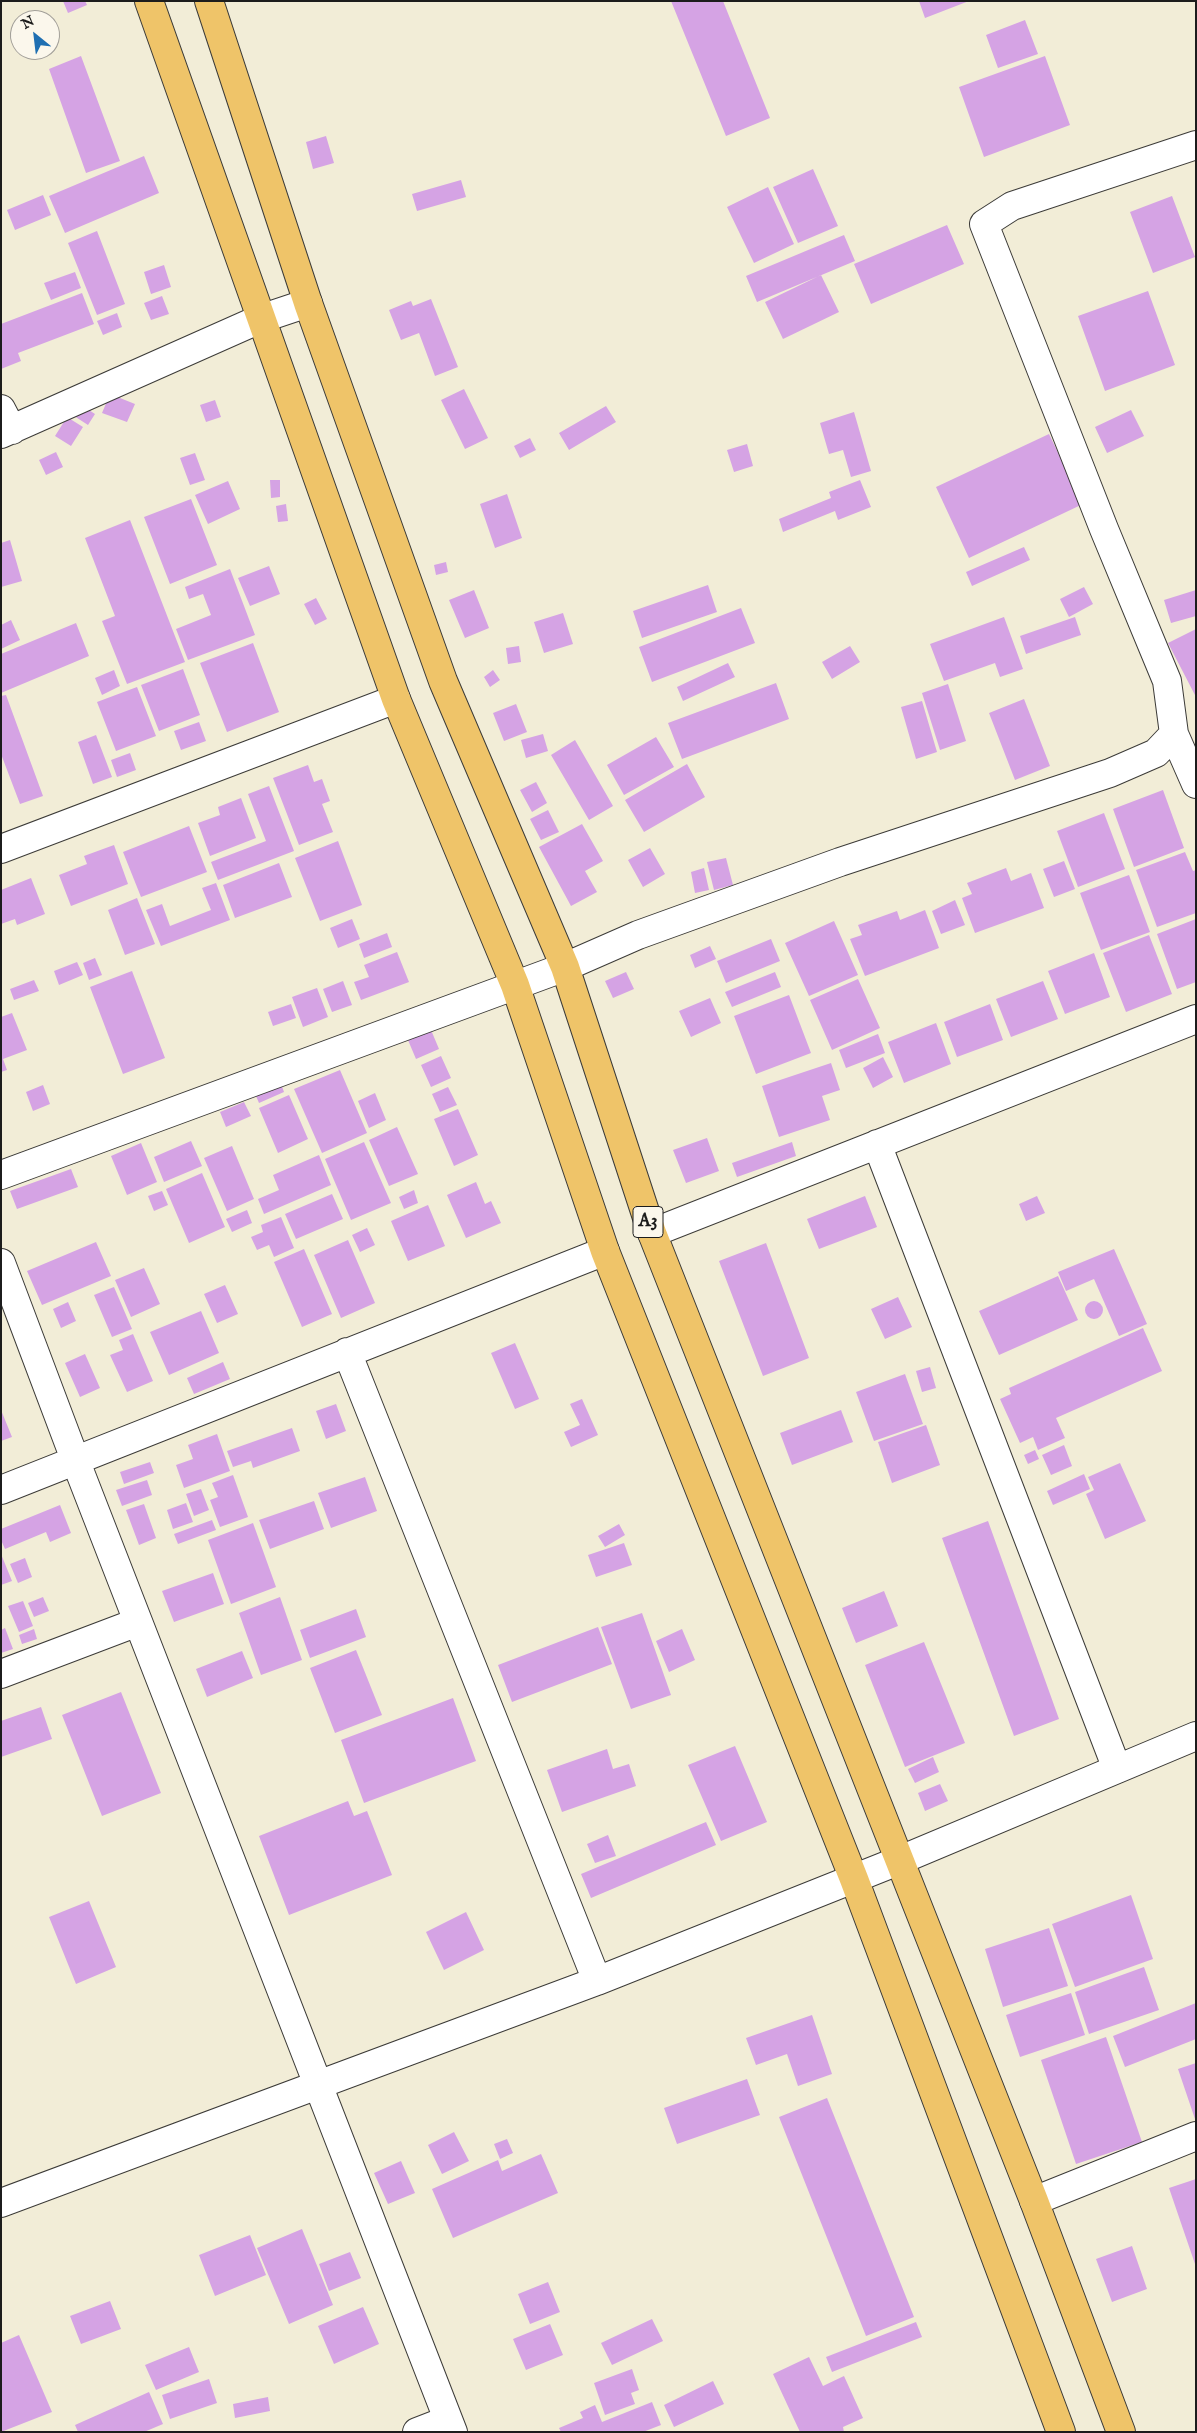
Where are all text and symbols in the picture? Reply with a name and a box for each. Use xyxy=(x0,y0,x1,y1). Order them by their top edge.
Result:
north arrow xyxy=(10,10,60,60)
text: N xyxy=(19,12,38,34)
road number: A3 xyxy=(633,1206,663,1238)

